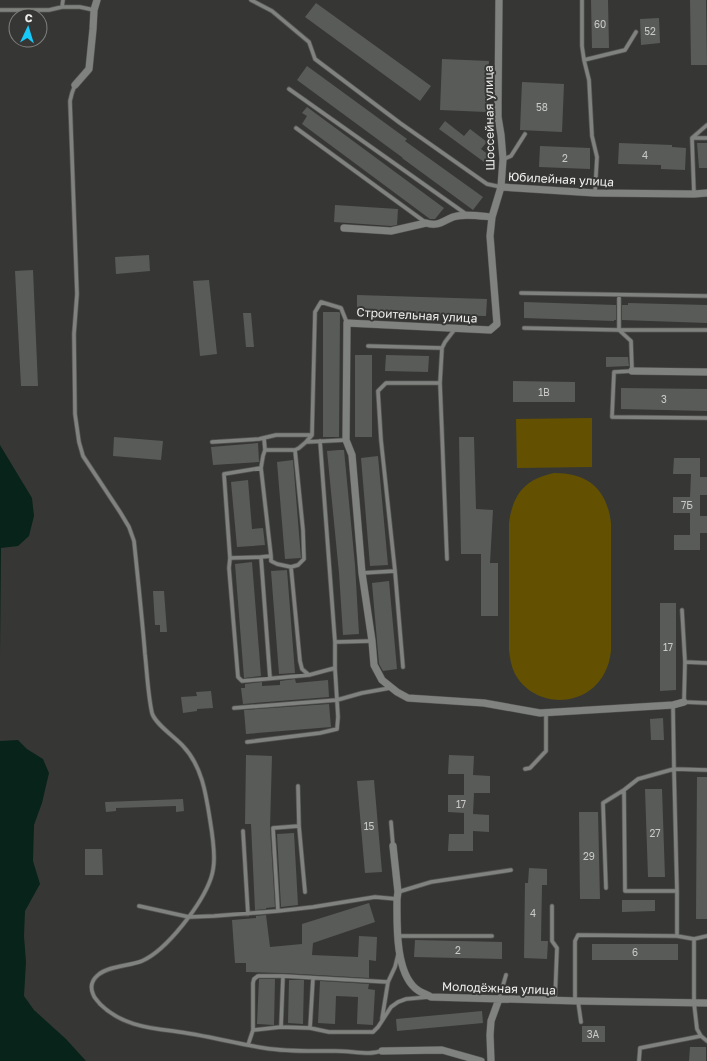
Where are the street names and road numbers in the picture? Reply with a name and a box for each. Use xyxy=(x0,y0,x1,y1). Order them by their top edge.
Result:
street label: Шоссейная улица xyxy=(481,65,497,171)
street label: Юбилейная улица xyxy=(508,169,614,189)
street label: Строительная улица xyxy=(356,304,478,326)
street label: Молодёжная улица xyxy=(442,979,556,997)

